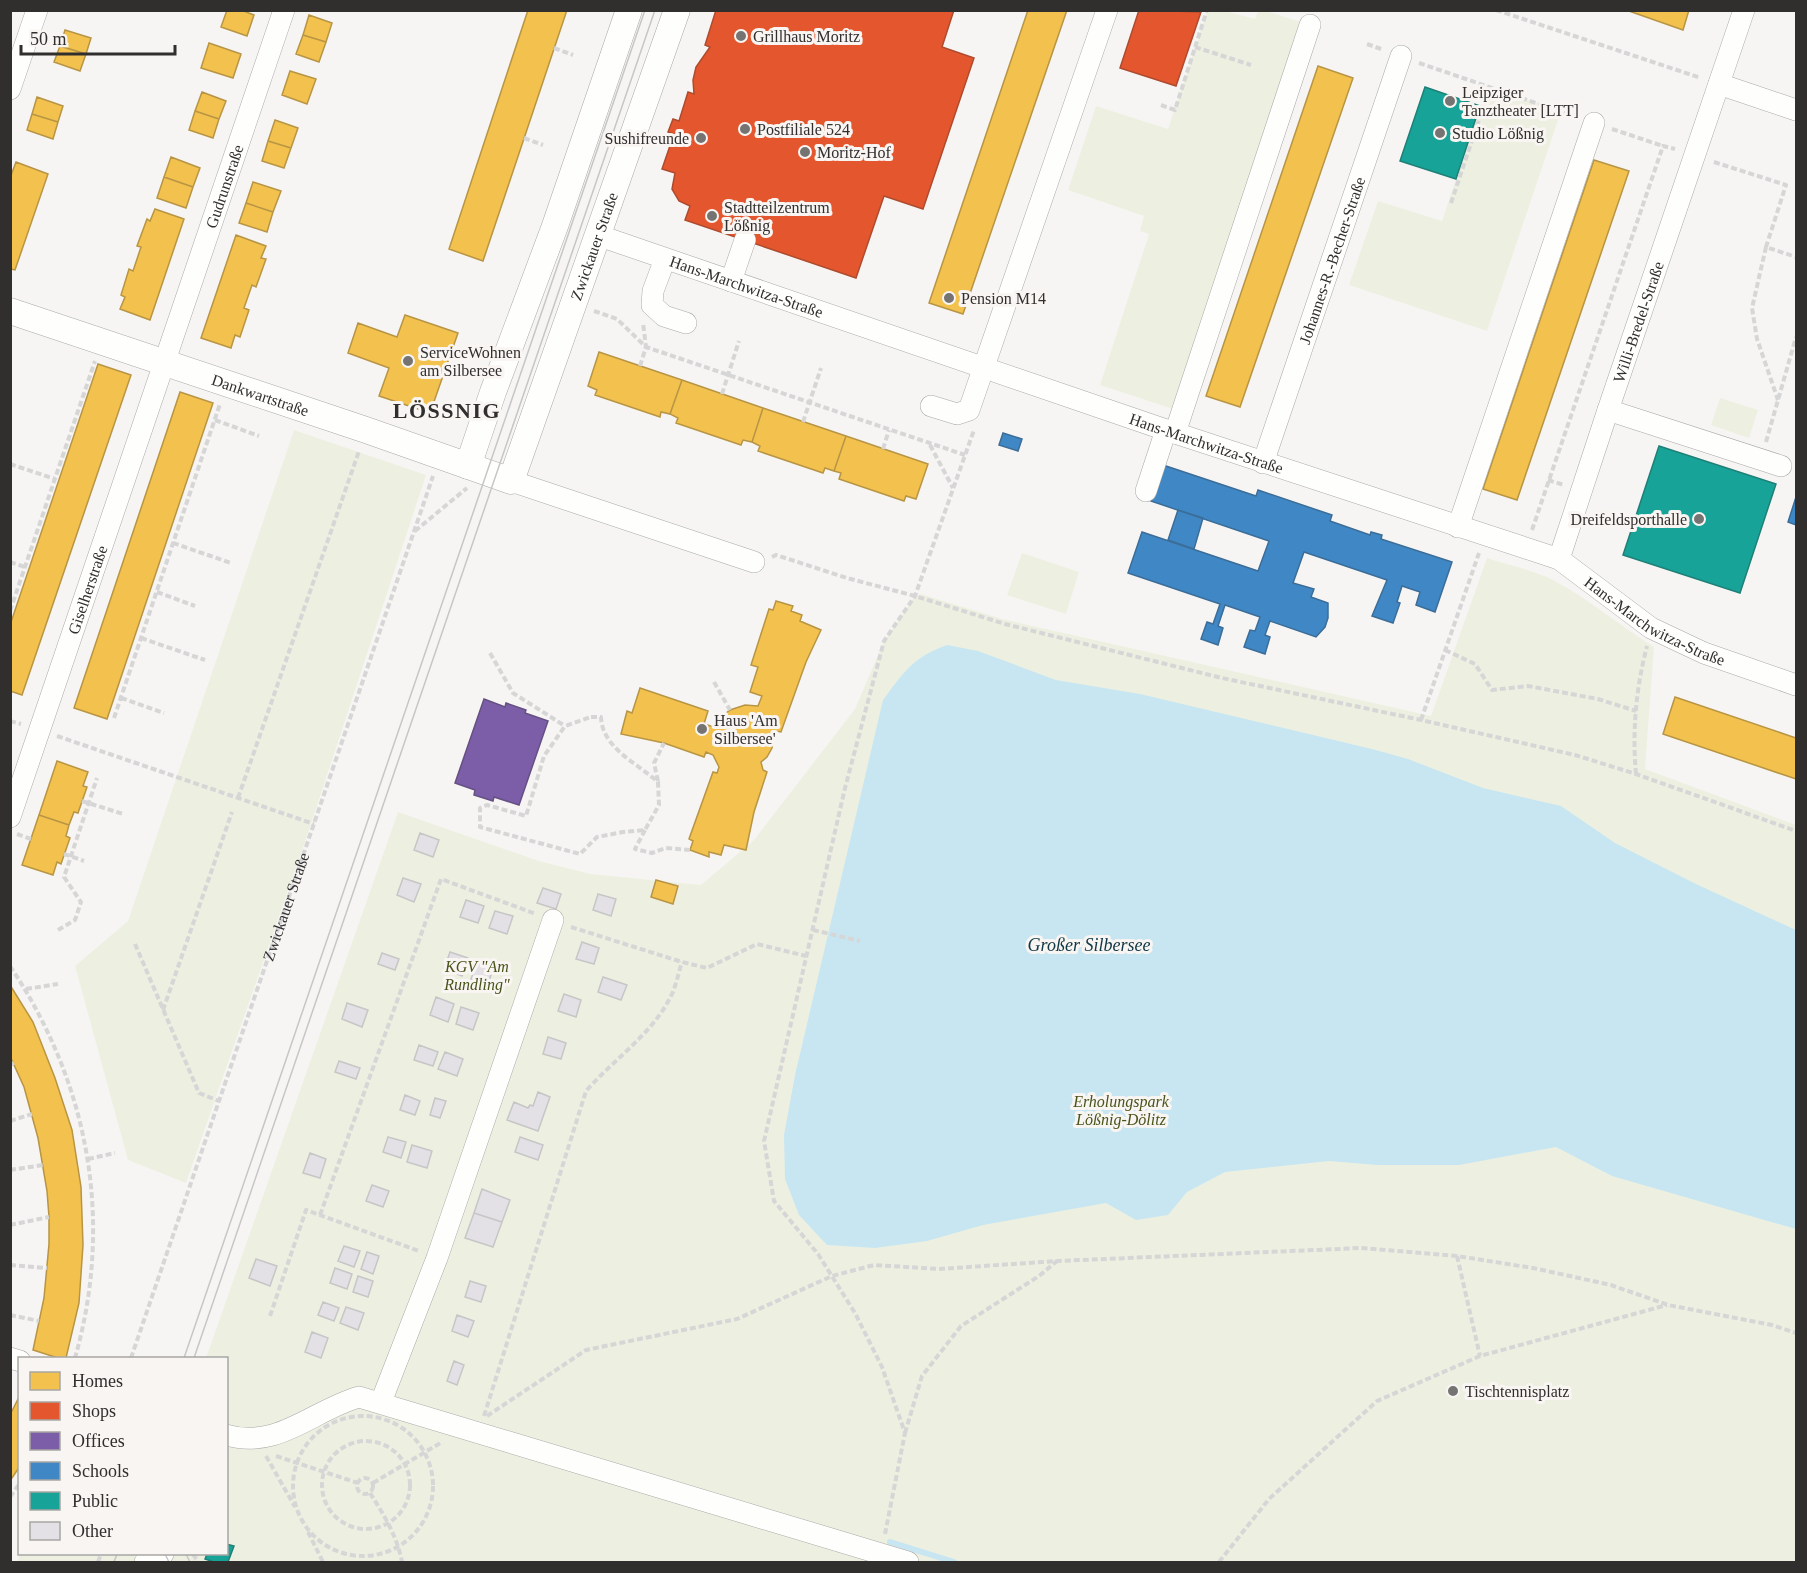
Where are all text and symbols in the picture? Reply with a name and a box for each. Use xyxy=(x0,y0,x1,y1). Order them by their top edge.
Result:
scale bar xyxy=(21,18,176,56)
place label: Grillhaus Moritz xyxy=(753,28,860,45)
text: 50 m xyxy=(30,29,67,49)
marker: Grillhaus Moritz xyxy=(734,29,748,43)
place label: Leipziger Tanztheater [LTT] xyxy=(1462,84,1579,119)
marker: Leipziger Tanztheater [LTT] xyxy=(1443,94,1457,108)
place label: Postfiliale 524 xyxy=(757,121,850,138)
marker: Postfiliale 524 xyxy=(738,122,752,136)
place label: Studio Lößnig xyxy=(1452,125,1544,143)
marker: Studio Lößnig xyxy=(1433,126,1447,140)
place label: Sushifreunde xyxy=(605,130,689,147)
marker: Sushifreunde xyxy=(694,131,708,145)
street label: Gudrunstraße xyxy=(203,143,247,231)
place label: Moritz-Hof xyxy=(817,144,891,161)
marker: Moritz-Hof xyxy=(798,145,812,159)
street label: Johannes-R.-Becher-Straße xyxy=(1296,175,1368,346)
street label: Zwickauer Straße xyxy=(567,190,621,303)
place label: Stadtteilzentrum Lößnig xyxy=(724,199,830,235)
marker: Stadtteilzentrum Lößnig xyxy=(705,209,719,223)
street label: Hans-Marchwitza-Straße xyxy=(667,253,825,321)
street label: Willi-Bredel-Straße xyxy=(1610,259,1667,385)
place label: Pension M14 xyxy=(961,290,1046,307)
marker: Pension M14 xyxy=(942,291,956,305)
place label: ServiceWohnen am Silbersee xyxy=(420,344,521,379)
marker: ServiceWohnen am Silbersee xyxy=(401,354,415,368)
street label: Dankwartstraße xyxy=(209,371,311,419)
district label: LÖSSNIG xyxy=(393,398,501,423)
street label: Hans-Marchwitza-Straße xyxy=(1127,410,1285,477)
place label: Dreifeldsporthalle xyxy=(1571,511,1687,529)
marker: Dreifeldsporthalle xyxy=(1692,512,1706,526)
street label: Giselherstraße xyxy=(65,543,111,636)
street label: Hans-Marchwitza-Straße xyxy=(1581,573,1727,669)
place label: Haus 'Am Silbersee' xyxy=(714,712,778,747)
marker: Haus 'Am Silbersee' xyxy=(695,722,709,736)
street label: Zwickauer Straße xyxy=(260,851,312,963)
water label: Großer Silbersee xyxy=(1028,935,1150,955)
park label: KGV "Am Rundling" xyxy=(443,958,510,994)
park label: Erholungspark Lößnig-Dölitz xyxy=(1072,1093,1170,1129)
legend xyxy=(18,1357,228,1555)
text: Homes xyxy=(72,1371,123,1391)
place label: Tischtennisplatz xyxy=(1465,1383,1569,1401)
marker: Tischtennisplatz xyxy=(1446,1384,1460,1398)
text: Shops xyxy=(72,1401,116,1421)
text: Offices xyxy=(72,1431,125,1451)
text: Schools xyxy=(72,1461,129,1481)
text: Public xyxy=(72,1491,118,1511)
text: Other xyxy=(72,1521,113,1541)

